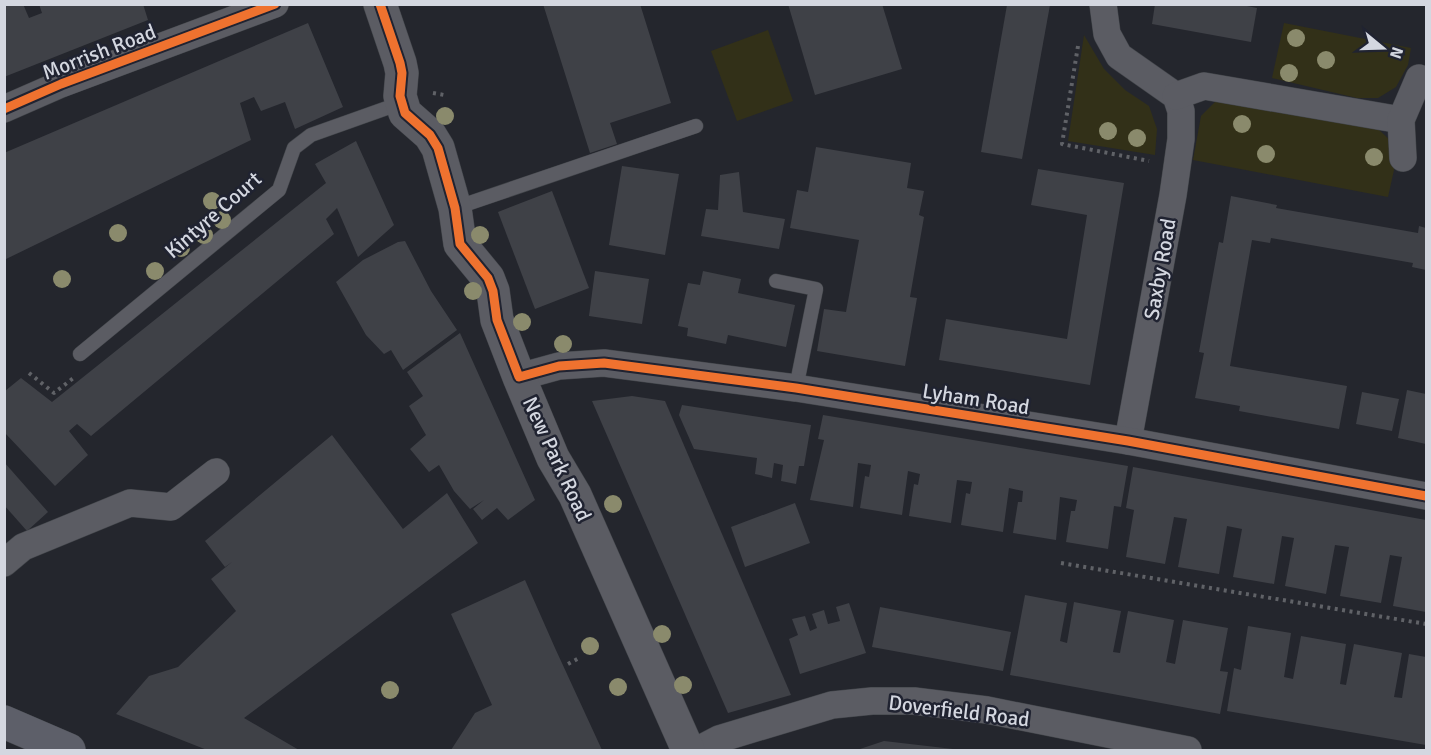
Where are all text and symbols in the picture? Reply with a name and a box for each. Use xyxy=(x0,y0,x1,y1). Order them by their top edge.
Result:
street label: Morrish Road xyxy=(39,18,159,86)
north arrow xyxy=(1353,18,1413,78)
text: N xyxy=(1385,44,1408,61)
street label: Kintyre Court xyxy=(159,166,267,264)
street label: Saxby Road xyxy=(1138,216,1182,322)
street label: Lyham Road xyxy=(921,378,1031,420)
street label: New Park Road xyxy=(517,393,597,525)
street label: Doverfield Road xyxy=(887,689,1031,733)

